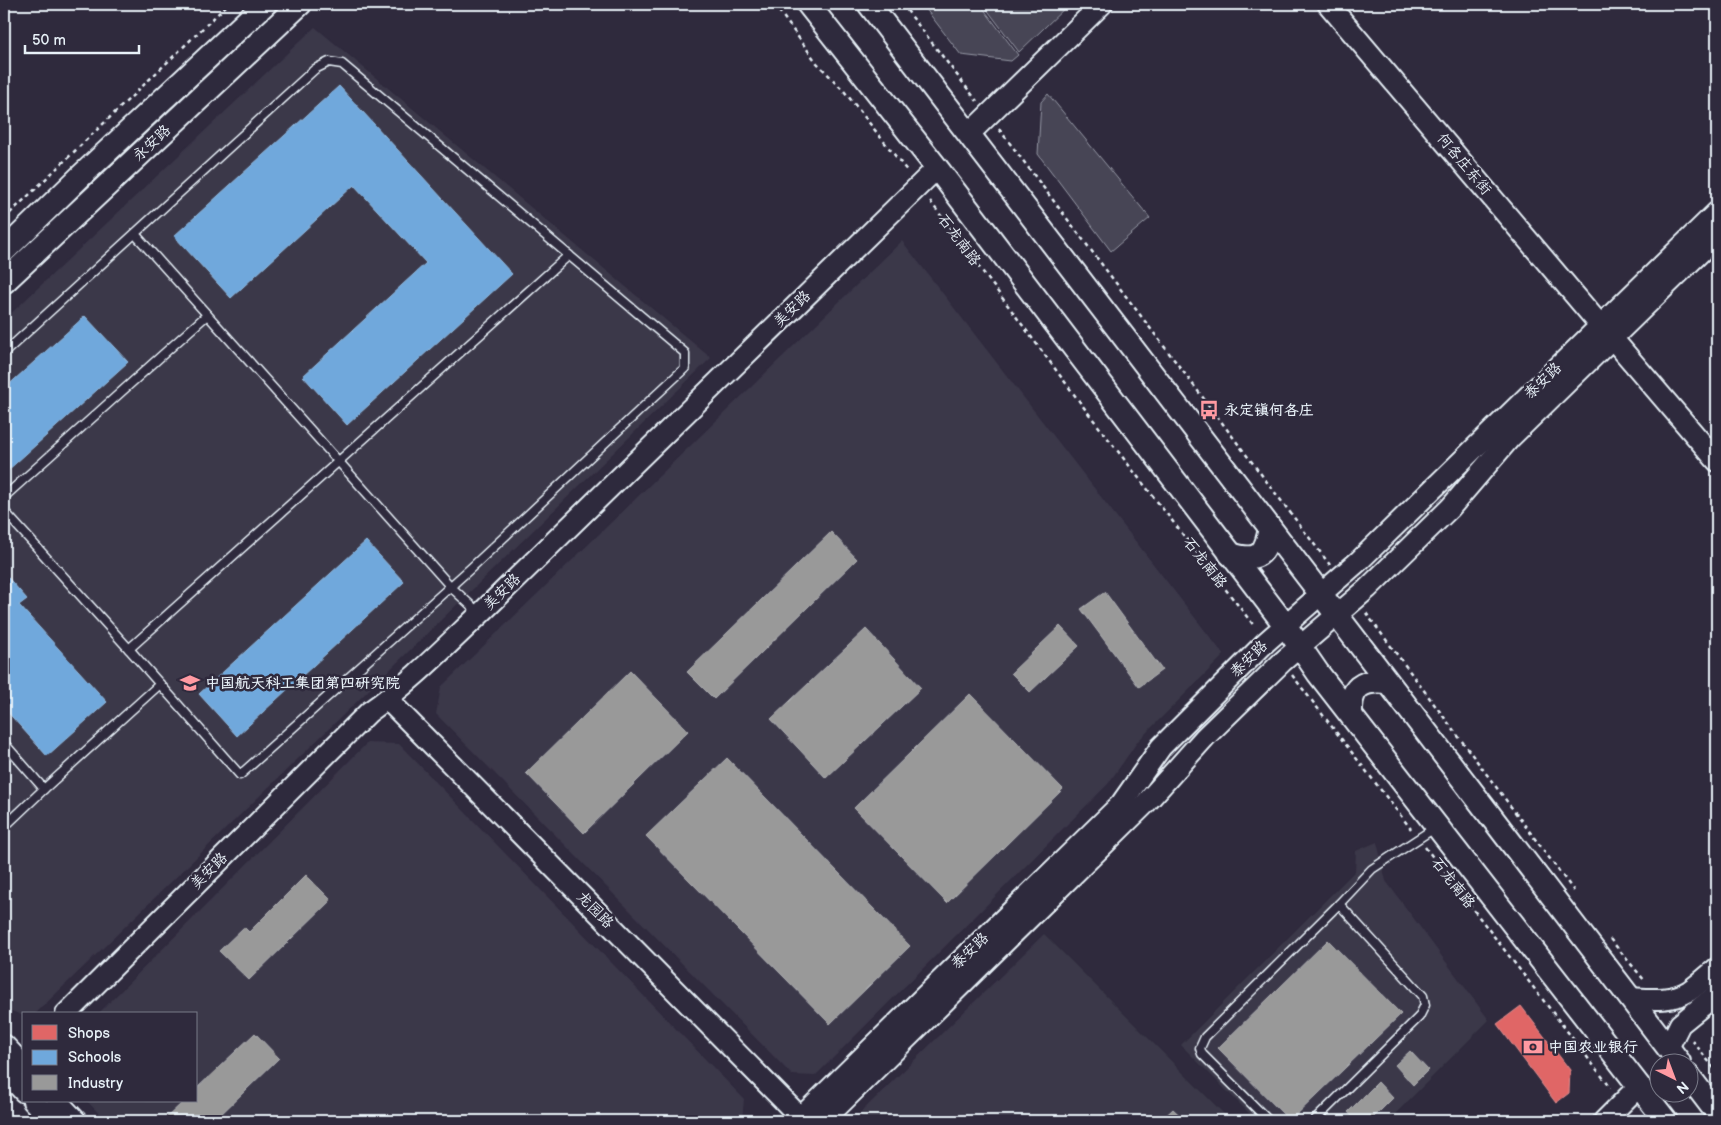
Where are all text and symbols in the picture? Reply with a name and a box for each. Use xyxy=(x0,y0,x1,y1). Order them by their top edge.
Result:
scale bar xyxy=(25,22,139,54)
text: 50 m xyxy=(32,31,66,50)
street label: 永安路 xyxy=(129,121,175,165)
street label: 何各庄东街 xyxy=(1433,129,1495,199)
street label: 石龙南路 xyxy=(933,210,985,270)
street label: 美安路 xyxy=(769,287,815,331)
street label: 泰安路 xyxy=(1520,359,1566,403)
bus stop icon: 永定镇何各庄 xyxy=(1198,399,1220,421)
place label: 永定镇何各庄 xyxy=(1224,401,1314,420)
street label: 石龙南路 xyxy=(1179,534,1231,592)
street label: 美安路 xyxy=(479,570,525,614)
street label: 泰安路 xyxy=(1226,636,1272,682)
school or university icon: 中国航天科工集团第四研究院 xyxy=(179,672,201,694)
place label: 中国航天科工集团第四研究院 xyxy=(205,674,400,693)
street label: 美安路 xyxy=(186,848,232,894)
street label: 石龙南路 xyxy=(1427,854,1479,912)
street label: 龙园路 xyxy=(572,887,618,933)
street label: 泰安路 xyxy=(947,929,993,973)
legend xyxy=(22,1012,198,1102)
text: Shops xyxy=(68,1024,111,1043)
bank icon: 中国农业银行 xyxy=(1522,1036,1544,1058)
place label: 中国农业银行 xyxy=(1548,1038,1638,1057)
text: Schools xyxy=(68,1048,122,1067)
north arrow xyxy=(1648,1052,1698,1102)
text: Industry xyxy=(68,1074,123,1093)
text: N xyxy=(1673,1077,1692,1097)

